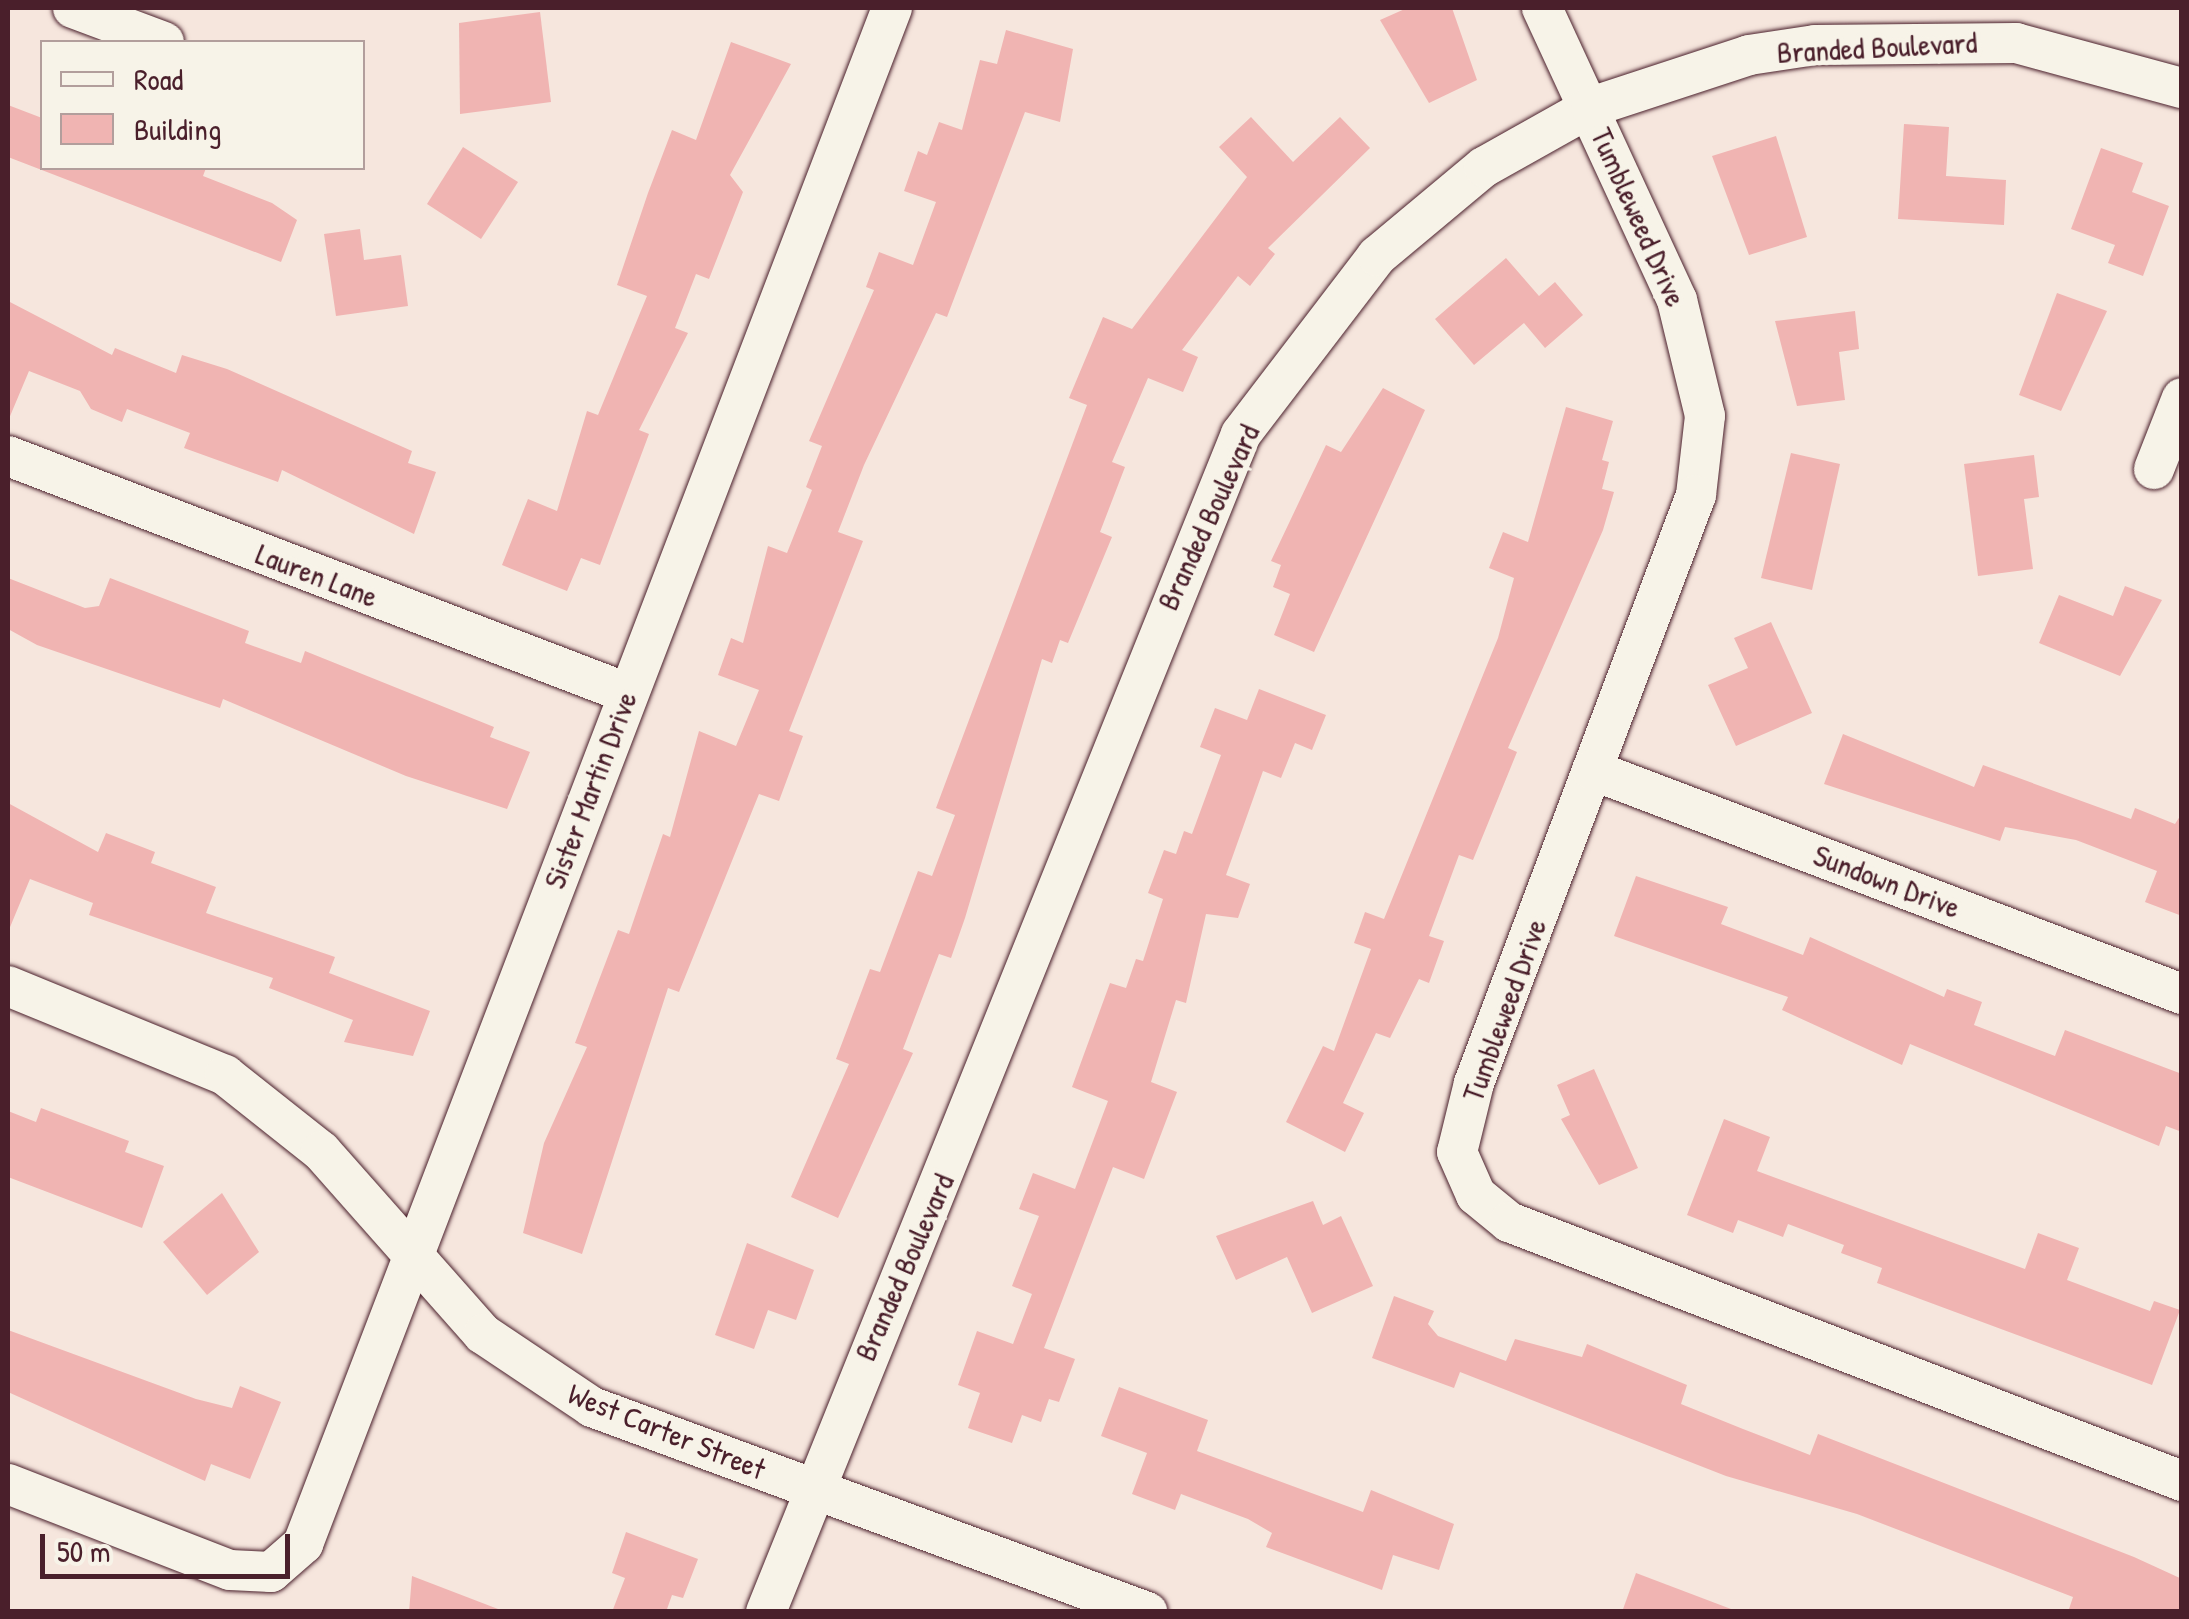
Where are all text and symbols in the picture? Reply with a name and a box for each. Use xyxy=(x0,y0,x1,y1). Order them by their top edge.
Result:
street label: Branded Boulevard xyxy=(1776,24,1978,70)
legend xyxy=(40,40,365,170)
text: Road xyxy=(134,59,183,99)
text: Building xyxy=(134,109,221,149)
street label: Tumbleweed Drive xyxy=(1584,122,1694,312)
street label: Branded Boulevard xyxy=(1149,419,1267,615)
street label: Lauren Lane xyxy=(251,535,383,615)
street label: Sister Martin Drive xyxy=(536,687,644,893)
street label: Sundown Drive xyxy=(1809,837,1965,925)
street label: Tumbleweed Drive xyxy=(1454,914,1554,1106)
street label: Branded Boulevard xyxy=(847,1168,961,1366)
street label: West Carter Street xyxy=(563,1375,771,1487)
scale bar xyxy=(45,1514,295,1576)
text: 50 m xyxy=(57,1531,110,1571)

